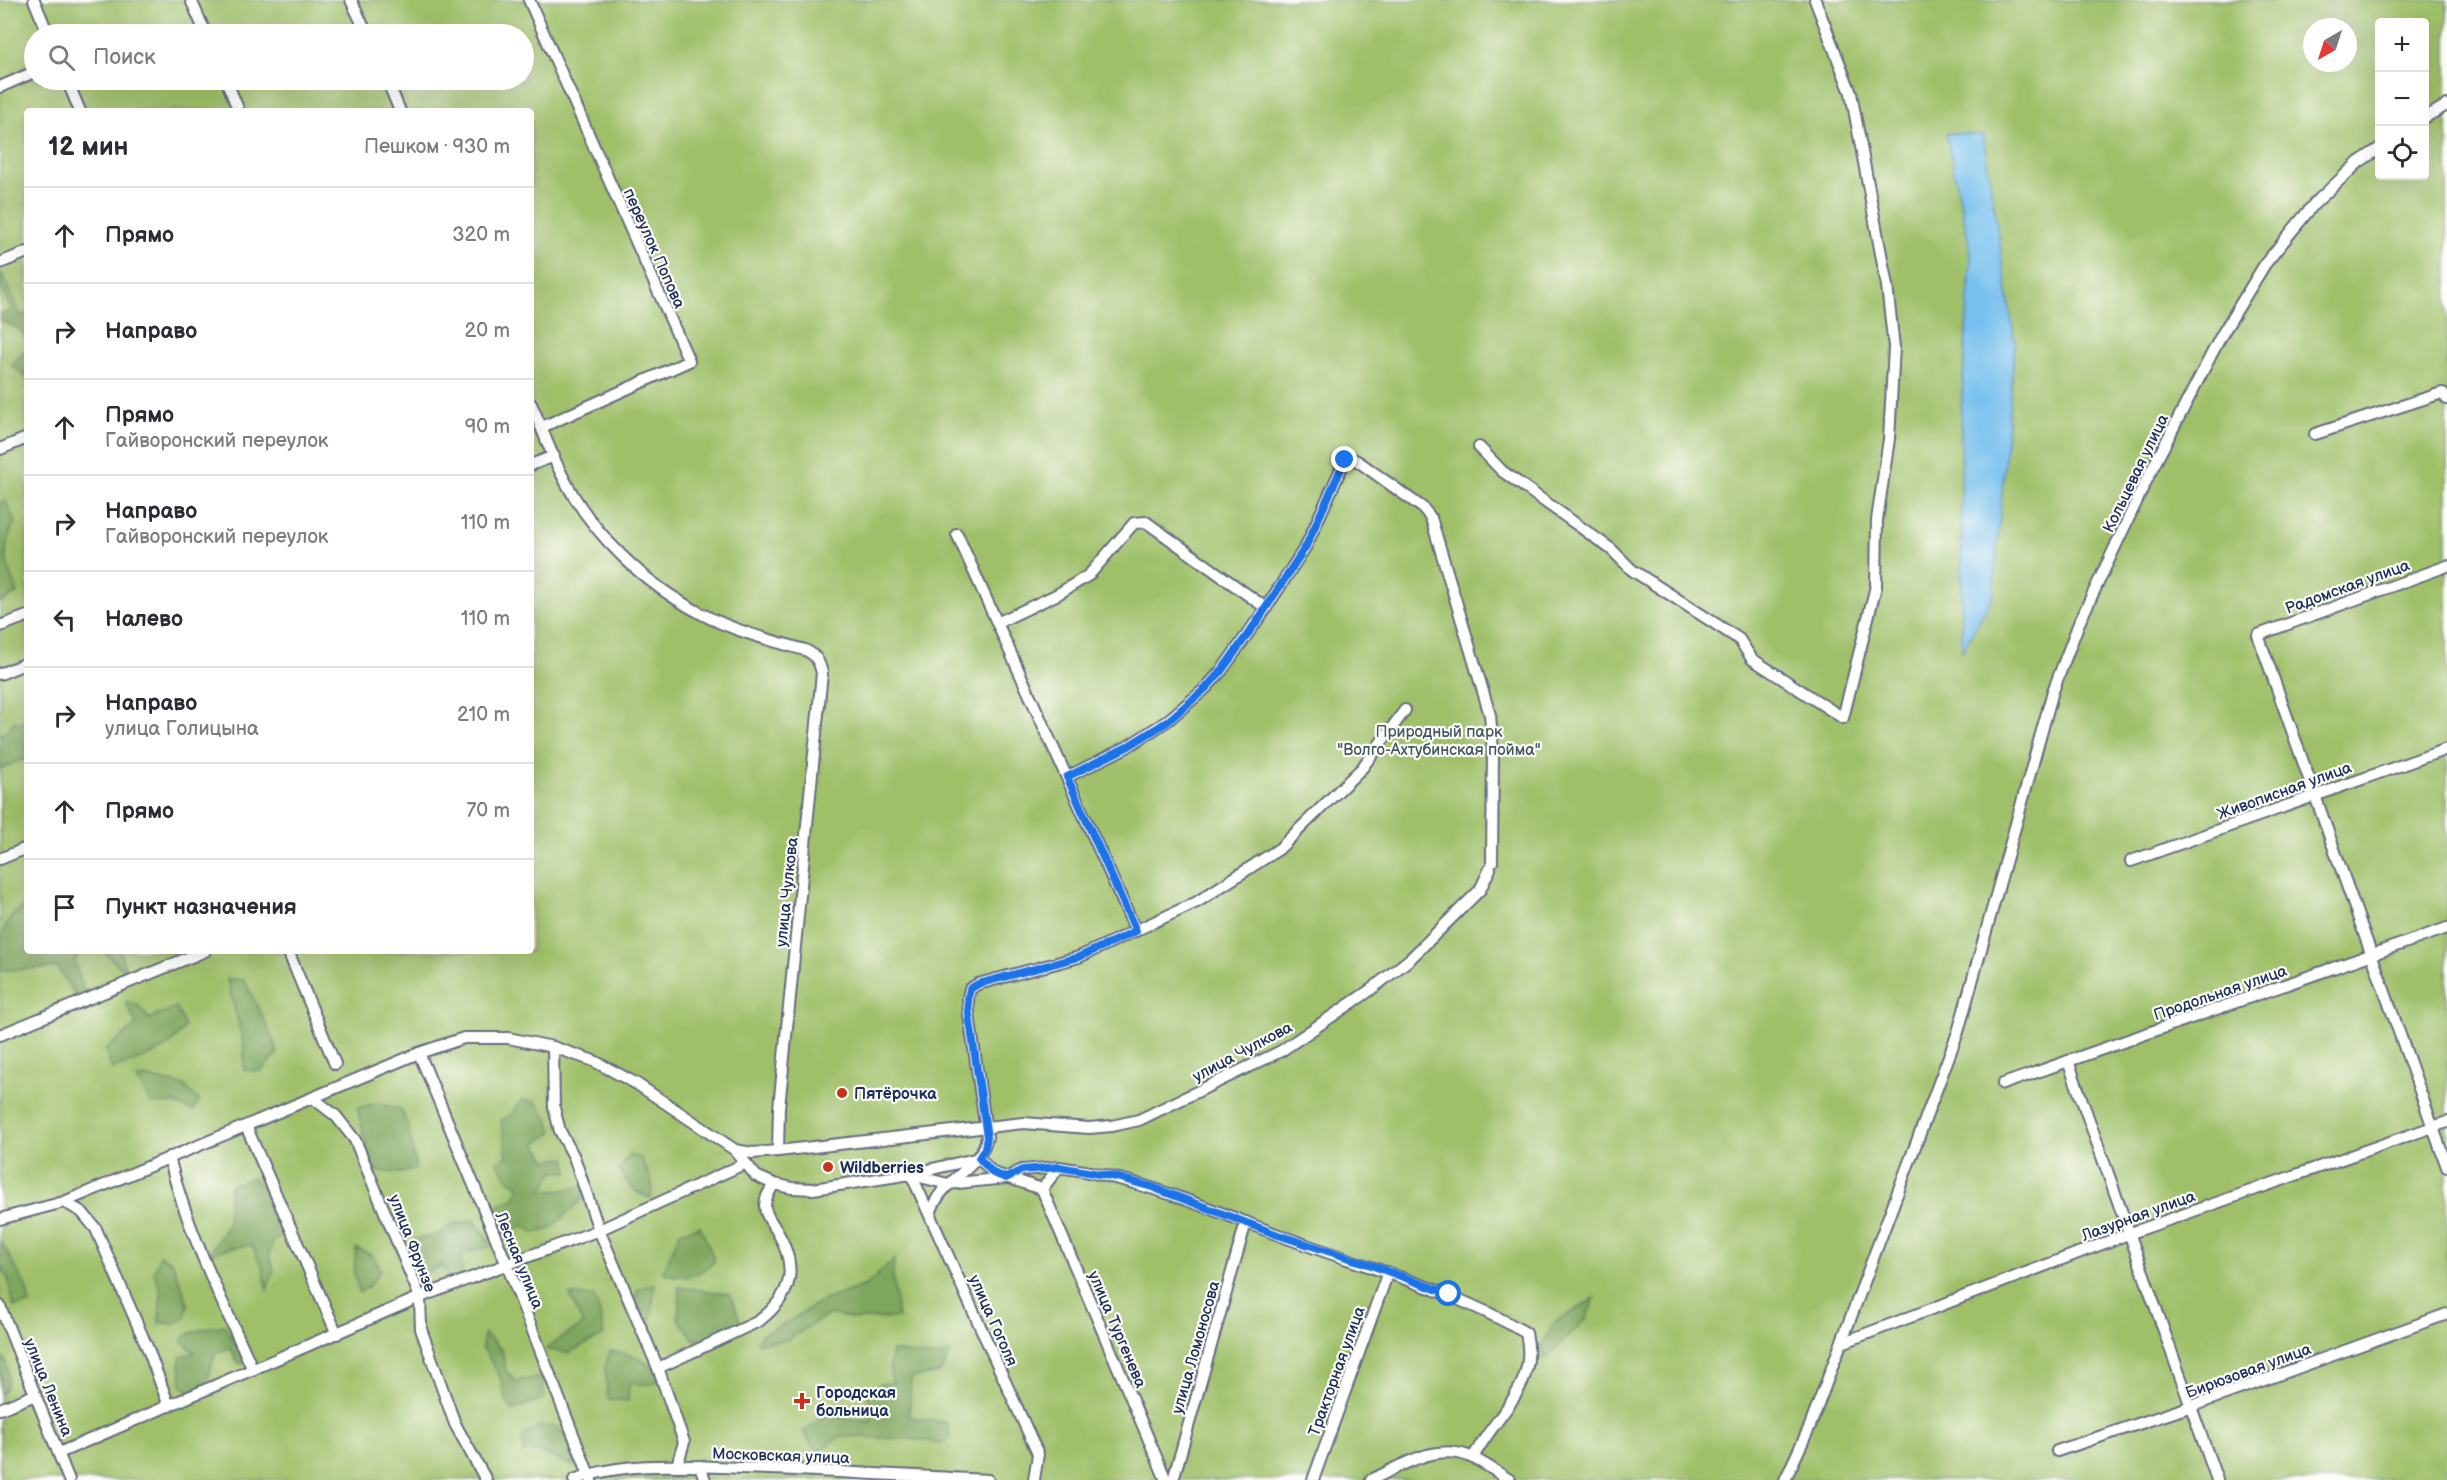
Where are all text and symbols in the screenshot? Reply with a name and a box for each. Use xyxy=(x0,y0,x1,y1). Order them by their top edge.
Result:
north arrow xyxy=(2303,18,2357,72)
map controls xyxy=(2375,18,2429,180)
button: + xyxy=(2375,18,2429,72)
search box xyxy=(24,24,534,90)
icon: search xyxy=(45,41,78,74)
text: Поиск xyxy=(93,44,156,71)
button: − xyxy=(2375,72,2429,126)
button: locate xyxy=(2375,126,2429,180)
text: 12 мин xyxy=(48,132,129,163)
text: Пешком · 930 m xyxy=(364,135,510,159)
street label: переулок Попова xyxy=(619,186,689,312)
icon: ahead xyxy=(48,219,81,252)
text: Прямо xyxy=(105,222,174,249)
text: 320 m xyxy=(452,223,510,247)
icon: right xyxy=(48,315,81,348)
text: Направо xyxy=(105,318,197,345)
text: 20 m xyxy=(465,319,510,343)
text: Прямо xyxy=(105,402,174,429)
icon: ahead xyxy=(48,411,81,444)
street label: Кольцевая улица xyxy=(2100,411,2173,536)
text: 90 m xyxy=(465,415,510,439)
text: Гайворонский переулок xyxy=(105,429,328,453)
route end xyxy=(1331,446,1357,472)
text: Направо xyxy=(105,498,197,525)
icon: right xyxy=(48,507,81,540)
text: 110 m xyxy=(461,511,510,535)
text: Гайворонский переулок xyxy=(105,525,328,549)
street label: Радомская улица xyxy=(2283,556,2413,619)
icon: left xyxy=(48,603,81,636)
text: Налево xyxy=(105,606,183,633)
text: 110 m xyxy=(461,607,510,631)
text: Направо xyxy=(105,690,197,717)
icon: right xyxy=(48,699,81,732)
text: 210 m xyxy=(457,703,510,727)
text: улица Голицына xyxy=(105,717,259,741)
park label: Природный парк "Волго-Ахтубинская пойма" xyxy=(1337,723,1541,760)
street label: Живописная улица xyxy=(2215,758,2355,825)
icon: ahead xyxy=(48,795,81,828)
text: Прямо xyxy=(105,798,174,825)
text: 70 m xyxy=(466,799,510,823)
street label: улица Чулкова xyxy=(772,836,803,948)
icon: arrive xyxy=(48,891,81,924)
text: Пункт назначения xyxy=(105,894,297,921)
street label: Продольная улица xyxy=(2151,961,2290,1025)
street label: улица Чулкова xyxy=(1190,1018,1296,1087)
place label: Пятёрочка xyxy=(854,1085,937,1104)
marker: Пятёрочка xyxy=(835,1086,849,1100)
place label: Wildberries xyxy=(840,1159,924,1178)
marker: Wildberries xyxy=(821,1160,835,1174)
street label: Лазурная улица xyxy=(2078,1187,2199,1246)
street label: улица Фрунзе xyxy=(384,1192,439,1295)
street label: Лесная улица xyxy=(490,1208,547,1312)
street label: улица Тургенева xyxy=(1083,1268,1150,1391)
street label: улица Гоголя xyxy=(964,1272,1021,1369)
street label: улица Ломоносова xyxy=(1168,1278,1225,1416)
route start xyxy=(1435,1280,1461,1306)
street label: Тракторная улица xyxy=(1305,1303,1370,1439)
street label: улица Ленина xyxy=(19,1336,76,1440)
street label: Бирюзовая улица xyxy=(2183,1340,2314,1403)
place label: Городская больница xyxy=(816,1384,896,1421)
marker: Городская больница xyxy=(793,1392,811,1410)
street label: Московская улица xyxy=(712,1445,851,1468)

